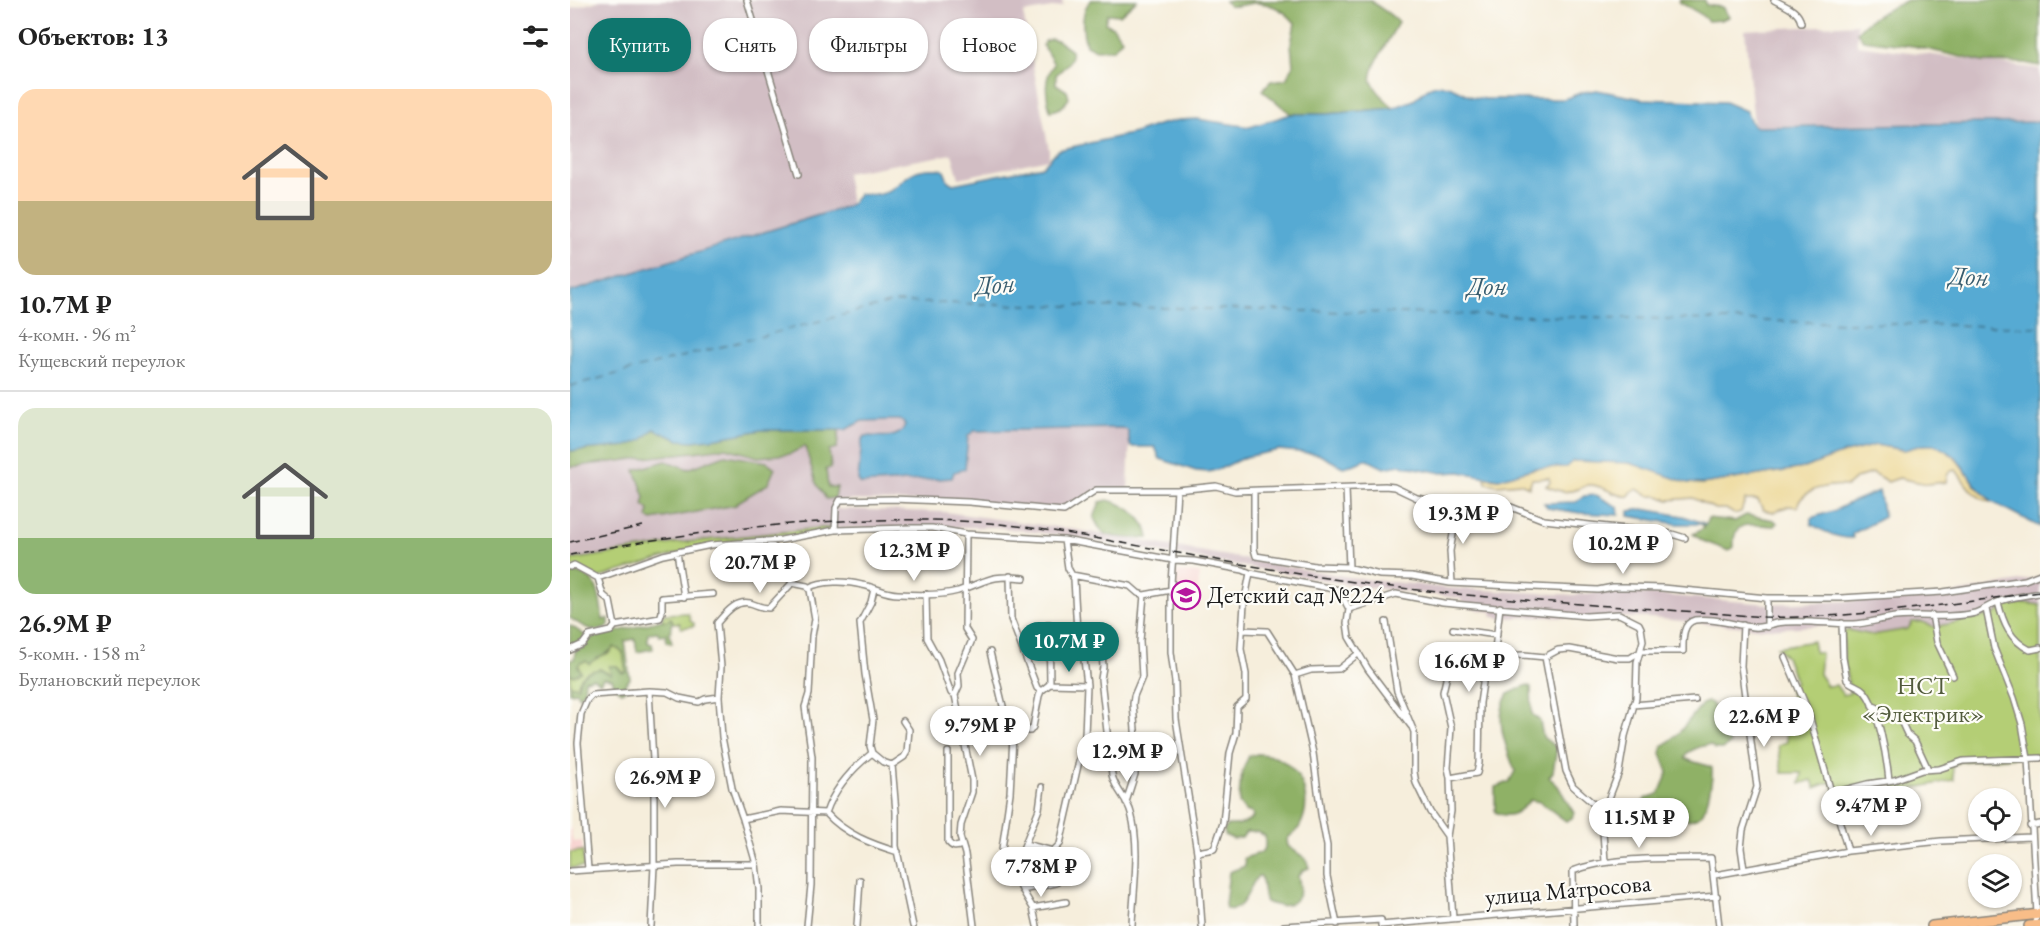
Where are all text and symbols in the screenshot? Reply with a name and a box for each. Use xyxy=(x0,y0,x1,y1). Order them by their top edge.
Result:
chip: Купить xyxy=(588,18,691,72)
chip: Снять xyxy=(703,18,797,72)
chip: Фильтры xyxy=(809,18,928,72)
chip: Новое xyxy=(940,18,1037,72)
text: Объектов: 13 xyxy=(18,19,169,53)
icon: filters xyxy=(519,20,552,53)
icon: home xyxy=(231,128,339,236)
water label: Дон xyxy=(1946,258,1990,294)
water label: Дон xyxy=(972,266,1016,303)
water label: Дон xyxy=(1465,269,1507,303)
text: 10.7M ₽ xyxy=(18,287,112,321)
text: 4-комн. · 96 m² xyxy=(18,321,136,347)
text: Кущевский переулок xyxy=(18,347,185,373)
icon: home xyxy=(231,447,339,555)
pin: 19.3M ₽ xyxy=(1408,494,1518,545)
text: 19.3M ₽ xyxy=(1427,500,1499,526)
pin: 10.2M ₽ xyxy=(1568,524,1678,575)
text: 10.2M ₽ xyxy=(1587,530,1659,556)
pin: 12.3M ₽ xyxy=(859,531,969,582)
text: 12.3M ₽ xyxy=(878,537,950,563)
pin: 20.7M ₽ xyxy=(705,543,815,594)
text: 20.7M ₽ xyxy=(724,549,796,575)
school or university icon: Детский сад №224 xyxy=(1170,579,1202,611)
place label: Детский сад №224 xyxy=(1207,579,1385,610)
text: 26.9M ₽ xyxy=(18,606,112,640)
pin: 10.7M ₽ xyxy=(1014,622,1124,673)
text: 10.7M ₽ xyxy=(1033,628,1105,654)
text: 5-комн. · 158 m² xyxy=(18,640,146,666)
pin: 16.6M ₽ xyxy=(1414,642,1524,693)
text: 16.6M ₽ xyxy=(1433,648,1505,674)
text: Булановский переулок xyxy=(18,666,200,692)
park label: НСТ «Электрик» xyxy=(1862,670,1984,729)
pin: 22.6M ₽ xyxy=(1709,697,1819,748)
text: 22.6M ₽ xyxy=(1728,703,1800,729)
pin: 9.79M ₽ xyxy=(925,706,1035,757)
text: 9.79M ₽ xyxy=(944,712,1016,738)
pin: 12.9M ₽ xyxy=(1072,732,1182,783)
text: 12.9M ₽ xyxy=(1091,738,1163,764)
pin: 26.9M ₽ xyxy=(610,758,720,809)
text: 26.9M ₽ xyxy=(629,764,701,790)
pin: 9.47M ₽ xyxy=(1816,786,1926,837)
map controls xyxy=(1968,788,2022,908)
button: locate xyxy=(1968,788,2022,842)
text: 9.47M ₽ xyxy=(1835,792,1907,818)
pin: 11.5M ₽ xyxy=(1584,798,1694,849)
text: 11.5M ₽ xyxy=(1603,804,1675,830)
pin: 7.78M ₽ xyxy=(986,847,1096,898)
text: 7.78M ₽ xyxy=(1005,853,1077,879)
button: layers xyxy=(1968,854,2022,908)
street label: улица Матросова xyxy=(1484,867,1653,912)

